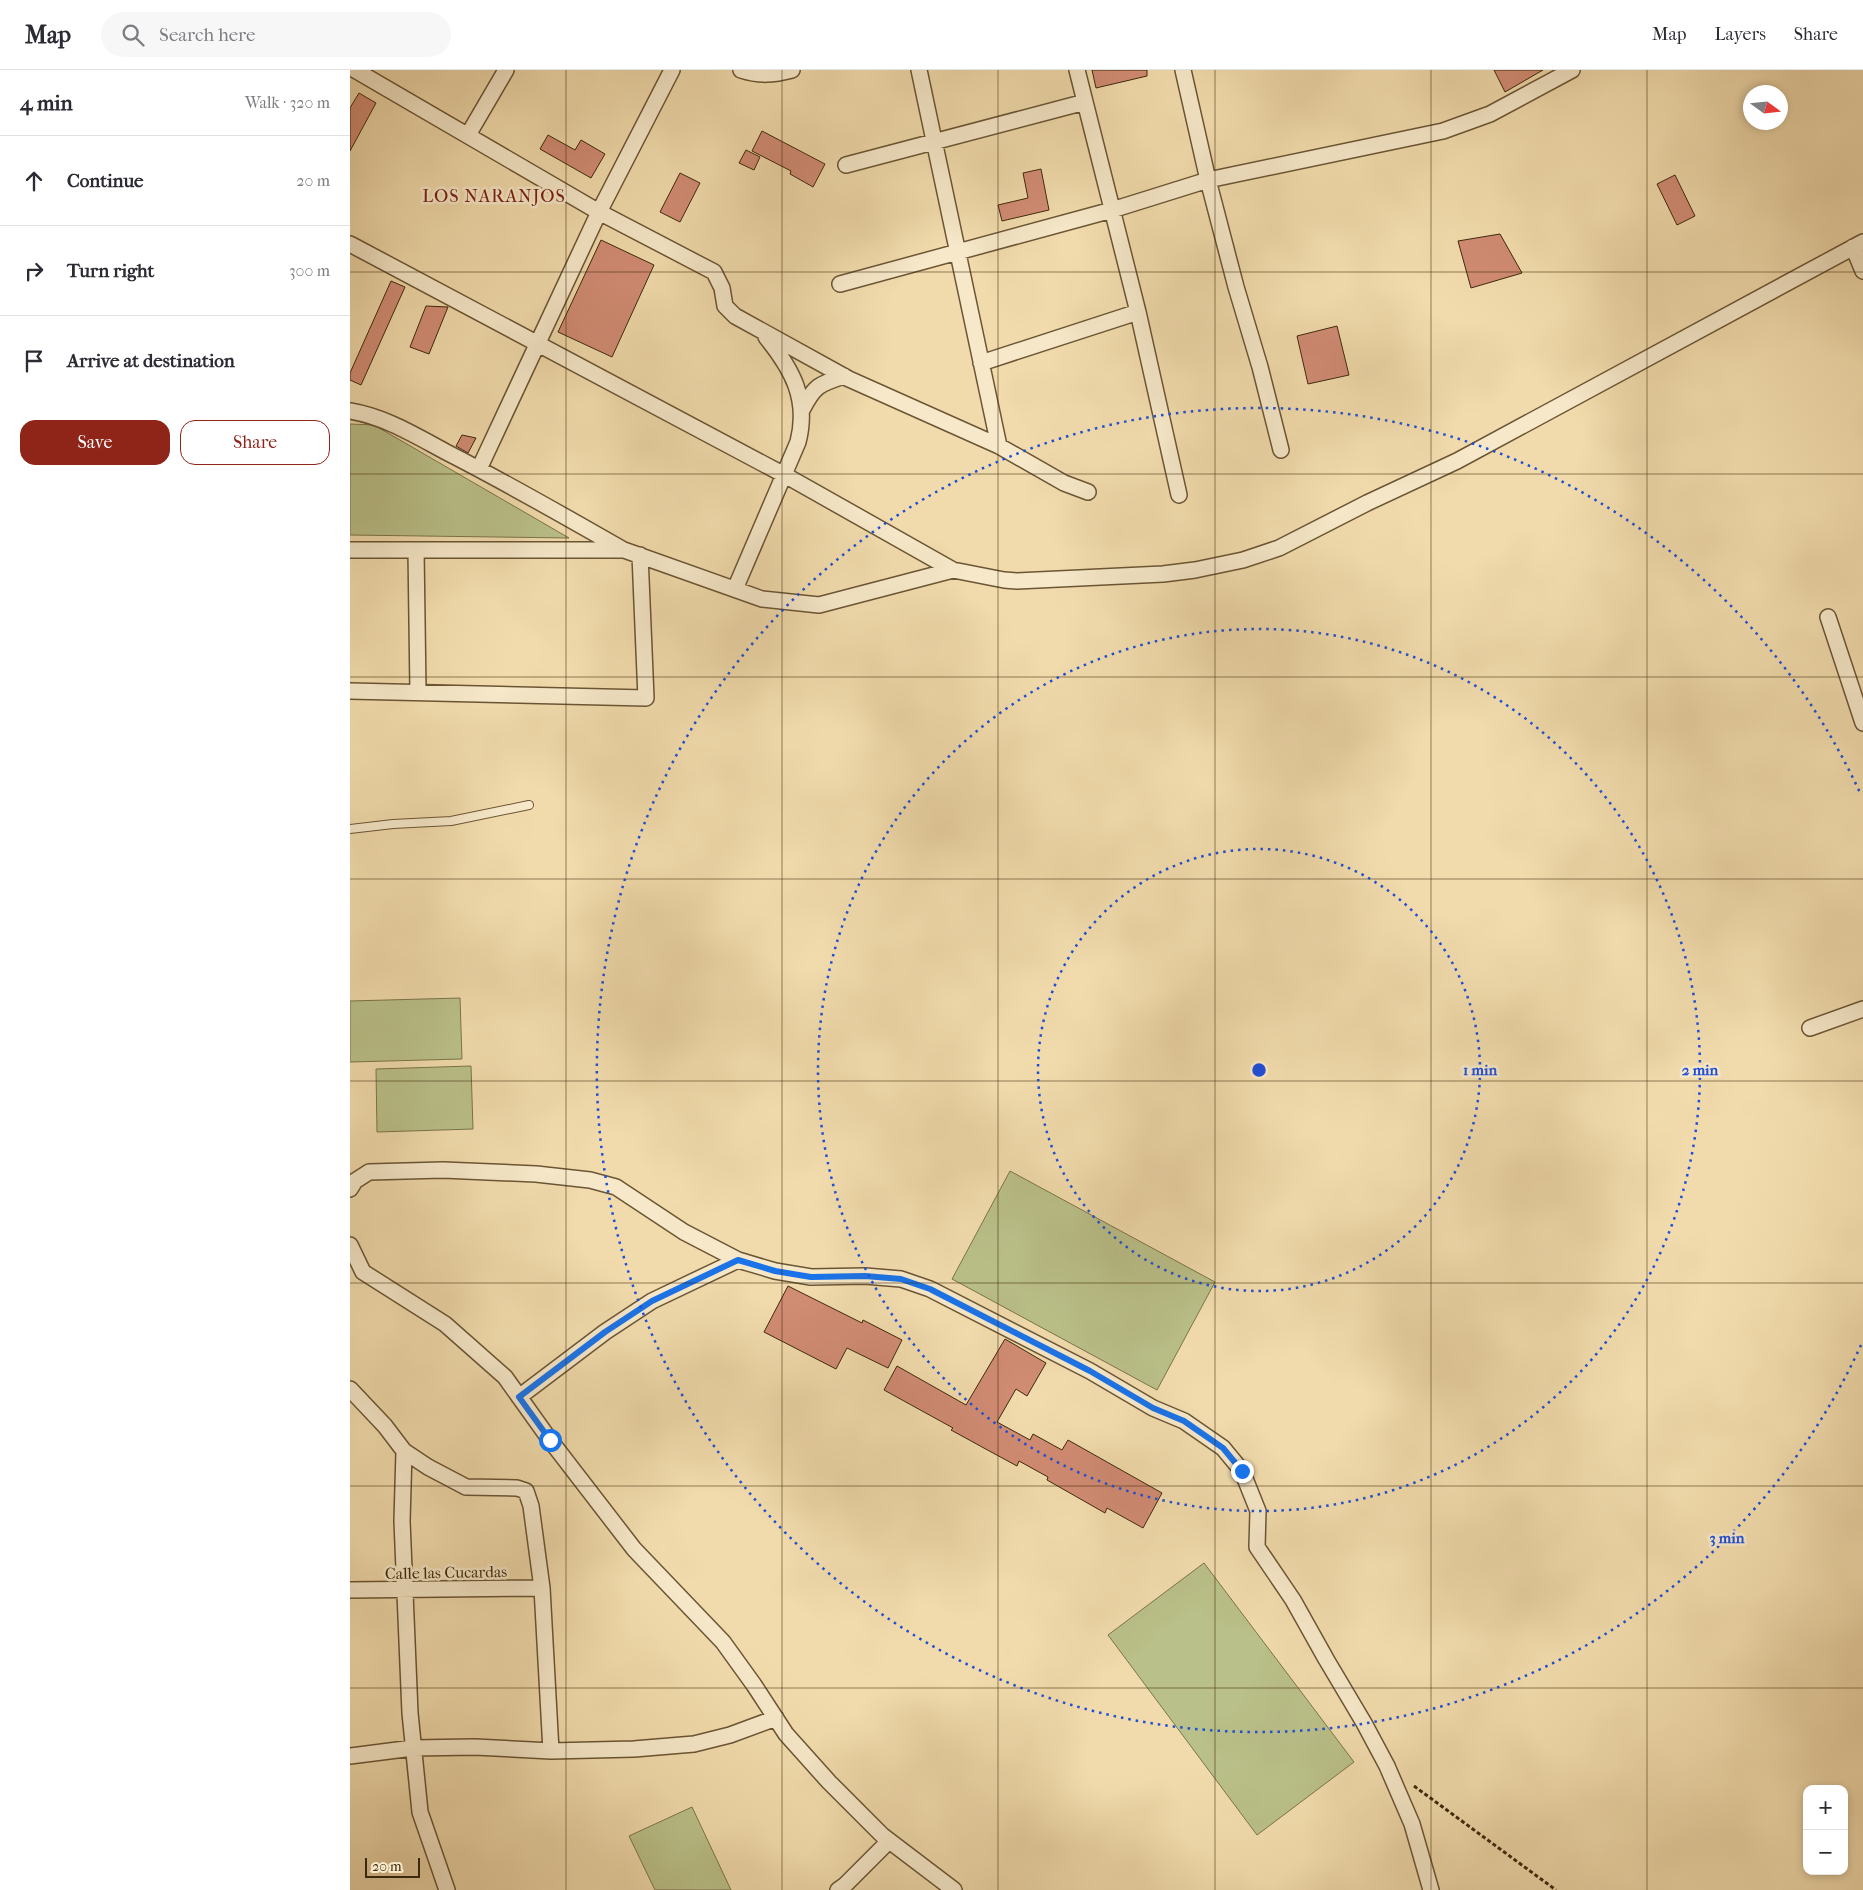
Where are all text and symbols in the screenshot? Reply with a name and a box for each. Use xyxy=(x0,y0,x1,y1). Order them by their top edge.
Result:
search box xyxy=(101,12,451,57)
text: Map xyxy=(25,21,71,49)
icon: search xyxy=(119,21,147,49)
text: Search here xyxy=(159,24,255,46)
text: Map xyxy=(1652,24,1686,45)
text: Layers xyxy=(1714,24,1766,45)
text: Share xyxy=(1794,24,1838,45)
north arrow xyxy=(1743,85,1788,130)
text: 4 min xyxy=(20,91,73,115)
text: Walk · 320 m xyxy=(245,93,330,112)
icon: ahead xyxy=(20,167,48,195)
text: Continue xyxy=(67,170,143,192)
text: 20 m xyxy=(296,171,330,190)
district label: LOS NARANJOS xyxy=(422,186,566,207)
icon: right xyxy=(20,257,48,285)
text: Turn right xyxy=(67,260,154,282)
text: 300 m xyxy=(289,261,330,280)
icon: arrive xyxy=(20,347,48,375)
text: Arrive at destination xyxy=(67,350,235,372)
button: Save xyxy=(20,420,170,465)
button: Share xyxy=(180,420,330,465)
centre of rings xyxy=(1250,1061,1268,1079)
text: 1 min xyxy=(1463,1061,1497,1079)
text: 2 min xyxy=(1682,1061,1719,1079)
route start xyxy=(539,1429,562,1452)
route end xyxy=(1231,1460,1254,1483)
text: 3 min xyxy=(1710,1529,1745,1547)
street label: Calle las Cucardas xyxy=(385,1562,507,1583)
map controls xyxy=(1803,1785,1848,1875)
button: + xyxy=(1803,1785,1848,1830)
button: − xyxy=(1803,1830,1848,1875)
scale bar xyxy=(365,1855,420,1878)
text: 20 m xyxy=(372,1858,402,1875)

